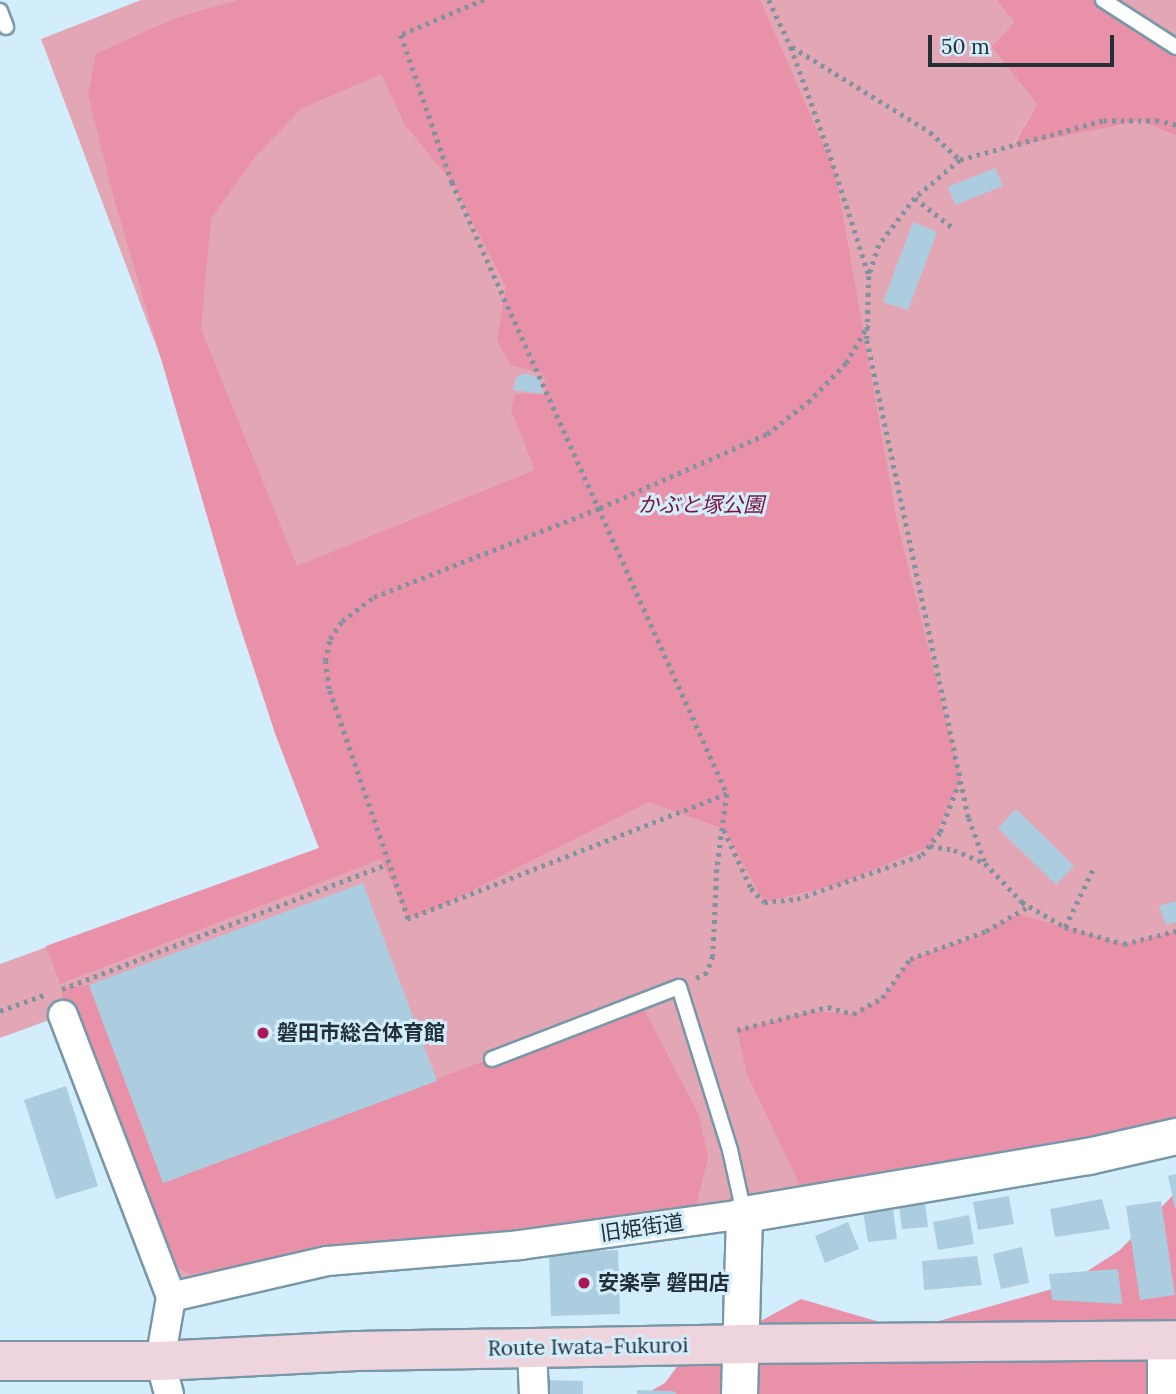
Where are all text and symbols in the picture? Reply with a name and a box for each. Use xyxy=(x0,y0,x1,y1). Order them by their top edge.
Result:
scale bar xyxy=(931,21,1116,65)
text: 50 m xyxy=(941,33,990,60)
park label: かぶと塚公園 xyxy=(638,492,764,518)
place label: 磐田市総合体育館 xyxy=(277,1020,445,1046)
marker: 磐田市総合体育館 xyxy=(255,1025,271,1041)
street label: 旧姫街道 xyxy=(599,1210,685,1246)
place label: 安楽亭 磐田店 xyxy=(598,1270,730,1296)
marker: 安楽亭 磐田店 xyxy=(576,1275,592,1291)
street label: Route Iwata-Fukuroi xyxy=(488,1333,688,1361)

